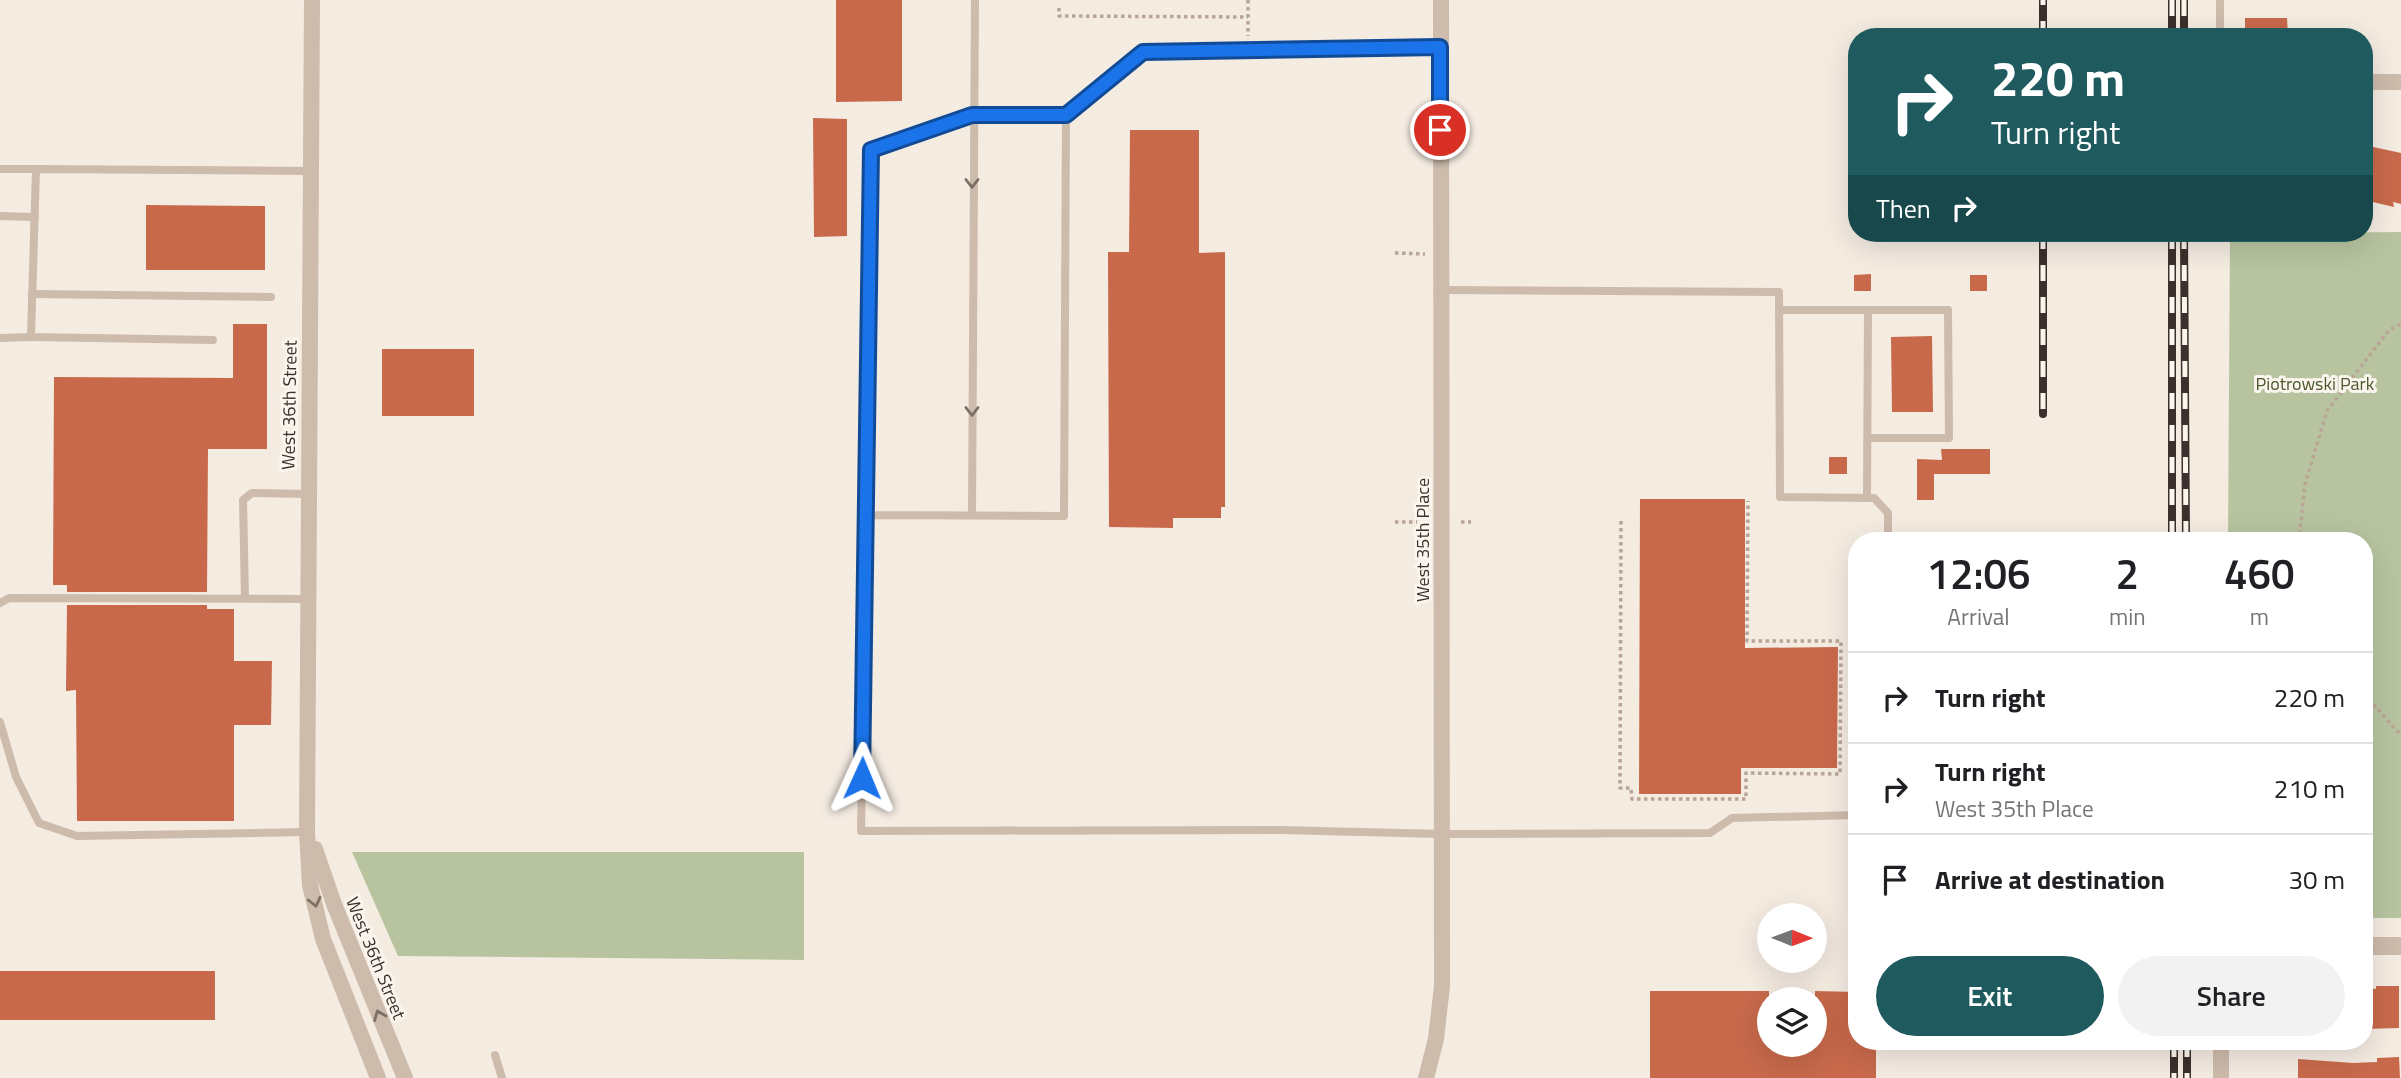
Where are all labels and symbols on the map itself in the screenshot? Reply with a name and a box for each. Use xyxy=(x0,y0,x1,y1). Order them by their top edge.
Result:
pin xyxy=(1410,100,1470,160)
one-way arrow xyxy=(964,178,980,189)
street label: West 36th Street xyxy=(274,339,304,470)
park label: Piotrowski Park xyxy=(2256,370,2375,397)
one-way arrow xyxy=(964,406,980,416)
street label: West 35th Place xyxy=(1409,478,1436,602)
position arrow xyxy=(825,741,899,815)
street label: West 36th Street xyxy=(339,893,413,1024)
one-way arrow xyxy=(306,896,321,908)
north arrow xyxy=(1757,903,1827,973)
one-way arrow xyxy=(373,1009,387,1021)

